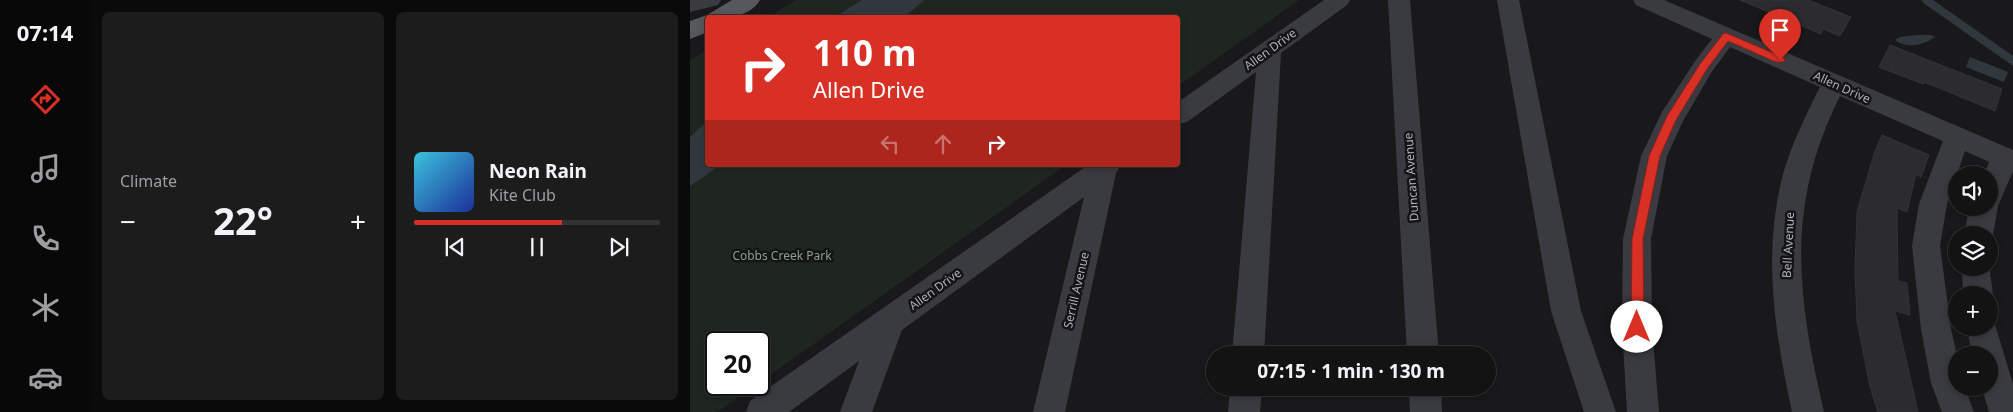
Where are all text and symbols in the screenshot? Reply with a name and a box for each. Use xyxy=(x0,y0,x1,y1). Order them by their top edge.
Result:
pin xyxy=(1759,9,1801,60)
icon: arrive xyxy=(1766,16,1794,44)
text: 07:14 xyxy=(17,17,73,47)
street label: Allen Drive xyxy=(1240,24,1300,74)
text: 110 m xyxy=(813,29,916,76)
icon: right xyxy=(730,35,795,100)
street label: Allen Drive xyxy=(1811,67,1873,107)
text: Allen Drive xyxy=(813,74,925,104)
icon: directions xyxy=(28,82,63,117)
icon: left xyxy=(876,130,904,158)
icon: ahead xyxy=(929,130,957,158)
icon: right xyxy=(982,130,1010,158)
street label: Duncan Avenue xyxy=(1399,132,1423,222)
icon: music xyxy=(28,151,63,186)
text: Neon Rain xyxy=(489,158,587,184)
map controls xyxy=(1948,166,1998,396)
button: sound xyxy=(1948,166,1998,216)
text: Climate xyxy=(120,170,177,192)
text: Kite Club xyxy=(489,184,556,206)
text: 22° xyxy=(213,194,273,246)
text: − xyxy=(120,202,136,240)
text: + xyxy=(350,202,366,240)
street label: Bell Avenue xyxy=(1778,211,1798,278)
icon: phone xyxy=(28,221,63,256)
button: layers xyxy=(1948,226,1998,276)
icon: previous xyxy=(441,233,469,261)
icon: pause xyxy=(523,233,551,261)
icon: next xyxy=(605,233,633,261)
park label: Cobbs Creek Park xyxy=(732,247,832,264)
street label: Serrill Avenue xyxy=(1059,250,1093,330)
street label: Allen Drive xyxy=(905,264,965,314)
button: + xyxy=(1948,286,1998,336)
icon: climate xyxy=(28,290,63,325)
position arrow xyxy=(1610,300,1662,352)
speed limit sign: 20 xyxy=(705,331,770,396)
button: − xyxy=(1948,346,1998,396)
text: 07:15 · 1 min · 130 m xyxy=(1257,358,1445,384)
icon: car xyxy=(28,360,63,395)

